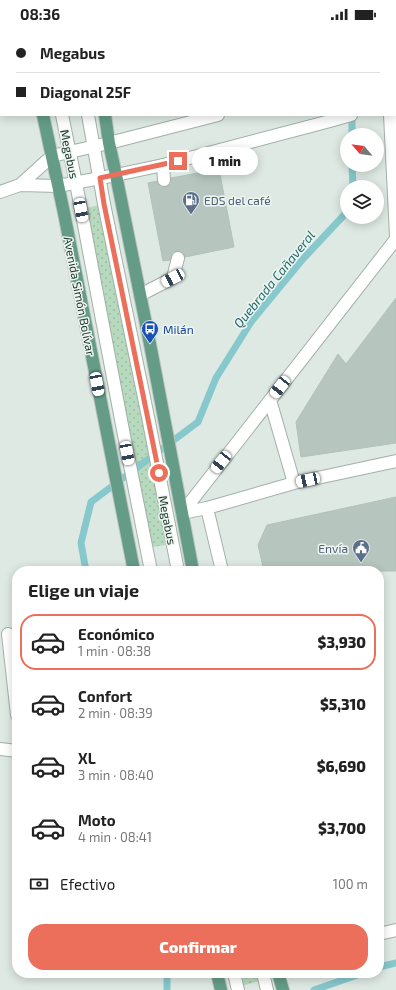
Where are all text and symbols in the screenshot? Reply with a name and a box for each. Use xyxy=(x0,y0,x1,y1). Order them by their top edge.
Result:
text: 08:36 xyxy=(20,5,60,23)
text: Megabus xyxy=(40,44,105,62)
text: Diagonal 25F xyxy=(40,83,131,101)
street label: Megabus xyxy=(58,128,82,180)
north arrow xyxy=(340,128,384,172)
map controls xyxy=(340,128,384,224)
callout: 1 min xyxy=(192,147,258,175)
route end xyxy=(169,152,187,170)
text: 1 min xyxy=(209,153,241,169)
button: layers xyxy=(340,180,384,224)
fuel station icon: EDS del café xyxy=(181,190,201,215)
place label: EDS del café xyxy=(204,193,271,207)
car xyxy=(73,197,89,223)
water label: Quebrada Cañaveral xyxy=(230,227,318,331)
street label: Avenida Simón Bolívar xyxy=(62,235,98,357)
car xyxy=(160,267,186,289)
bus stop icon: Milán xyxy=(140,319,160,344)
place label: Milán xyxy=(163,322,194,336)
car xyxy=(89,371,105,397)
car xyxy=(268,374,292,400)
car xyxy=(119,440,135,466)
car xyxy=(209,449,233,475)
route start xyxy=(150,464,168,482)
car xyxy=(295,472,321,488)
street label: Megabus xyxy=(156,494,180,546)
public building icon: Envía xyxy=(351,538,371,563)
place label: Envía xyxy=(318,541,348,555)
text: Elige un viaje xyxy=(28,579,139,601)
icon: car xyxy=(30,624,66,660)
text: Económico xyxy=(78,625,155,643)
text: $3,930 xyxy=(318,633,366,651)
text: 1 min · 08:38 xyxy=(78,643,151,659)
icon: car xyxy=(30,686,66,722)
text: Confort xyxy=(78,687,132,705)
text: $5,310 xyxy=(320,695,366,713)
text: 2 min · 08:39 xyxy=(78,705,153,721)
icon: car xyxy=(30,748,66,784)
text: XL xyxy=(78,749,96,767)
text: $6,690 xyxy=(317,757,366,775)
text: 3 min · 08:40 xyxy=(78,767,154,783)
icon: car xyxy=(30,810,66,846)
text: Moto xyxy=(78,811,116,829)
text: $3,700 xyxy=(318,819,366,837)
text: 4 min · 08:41 xyxy=(78,829,152,845)
icon: cash xyxy=(28,873,50,895)
text: Efectivo xyxy=(60,875,115,893)
text: 100 m xyxy=(333,876,368,892)
button: Confirmar xyxy=(28,924,368,970)

